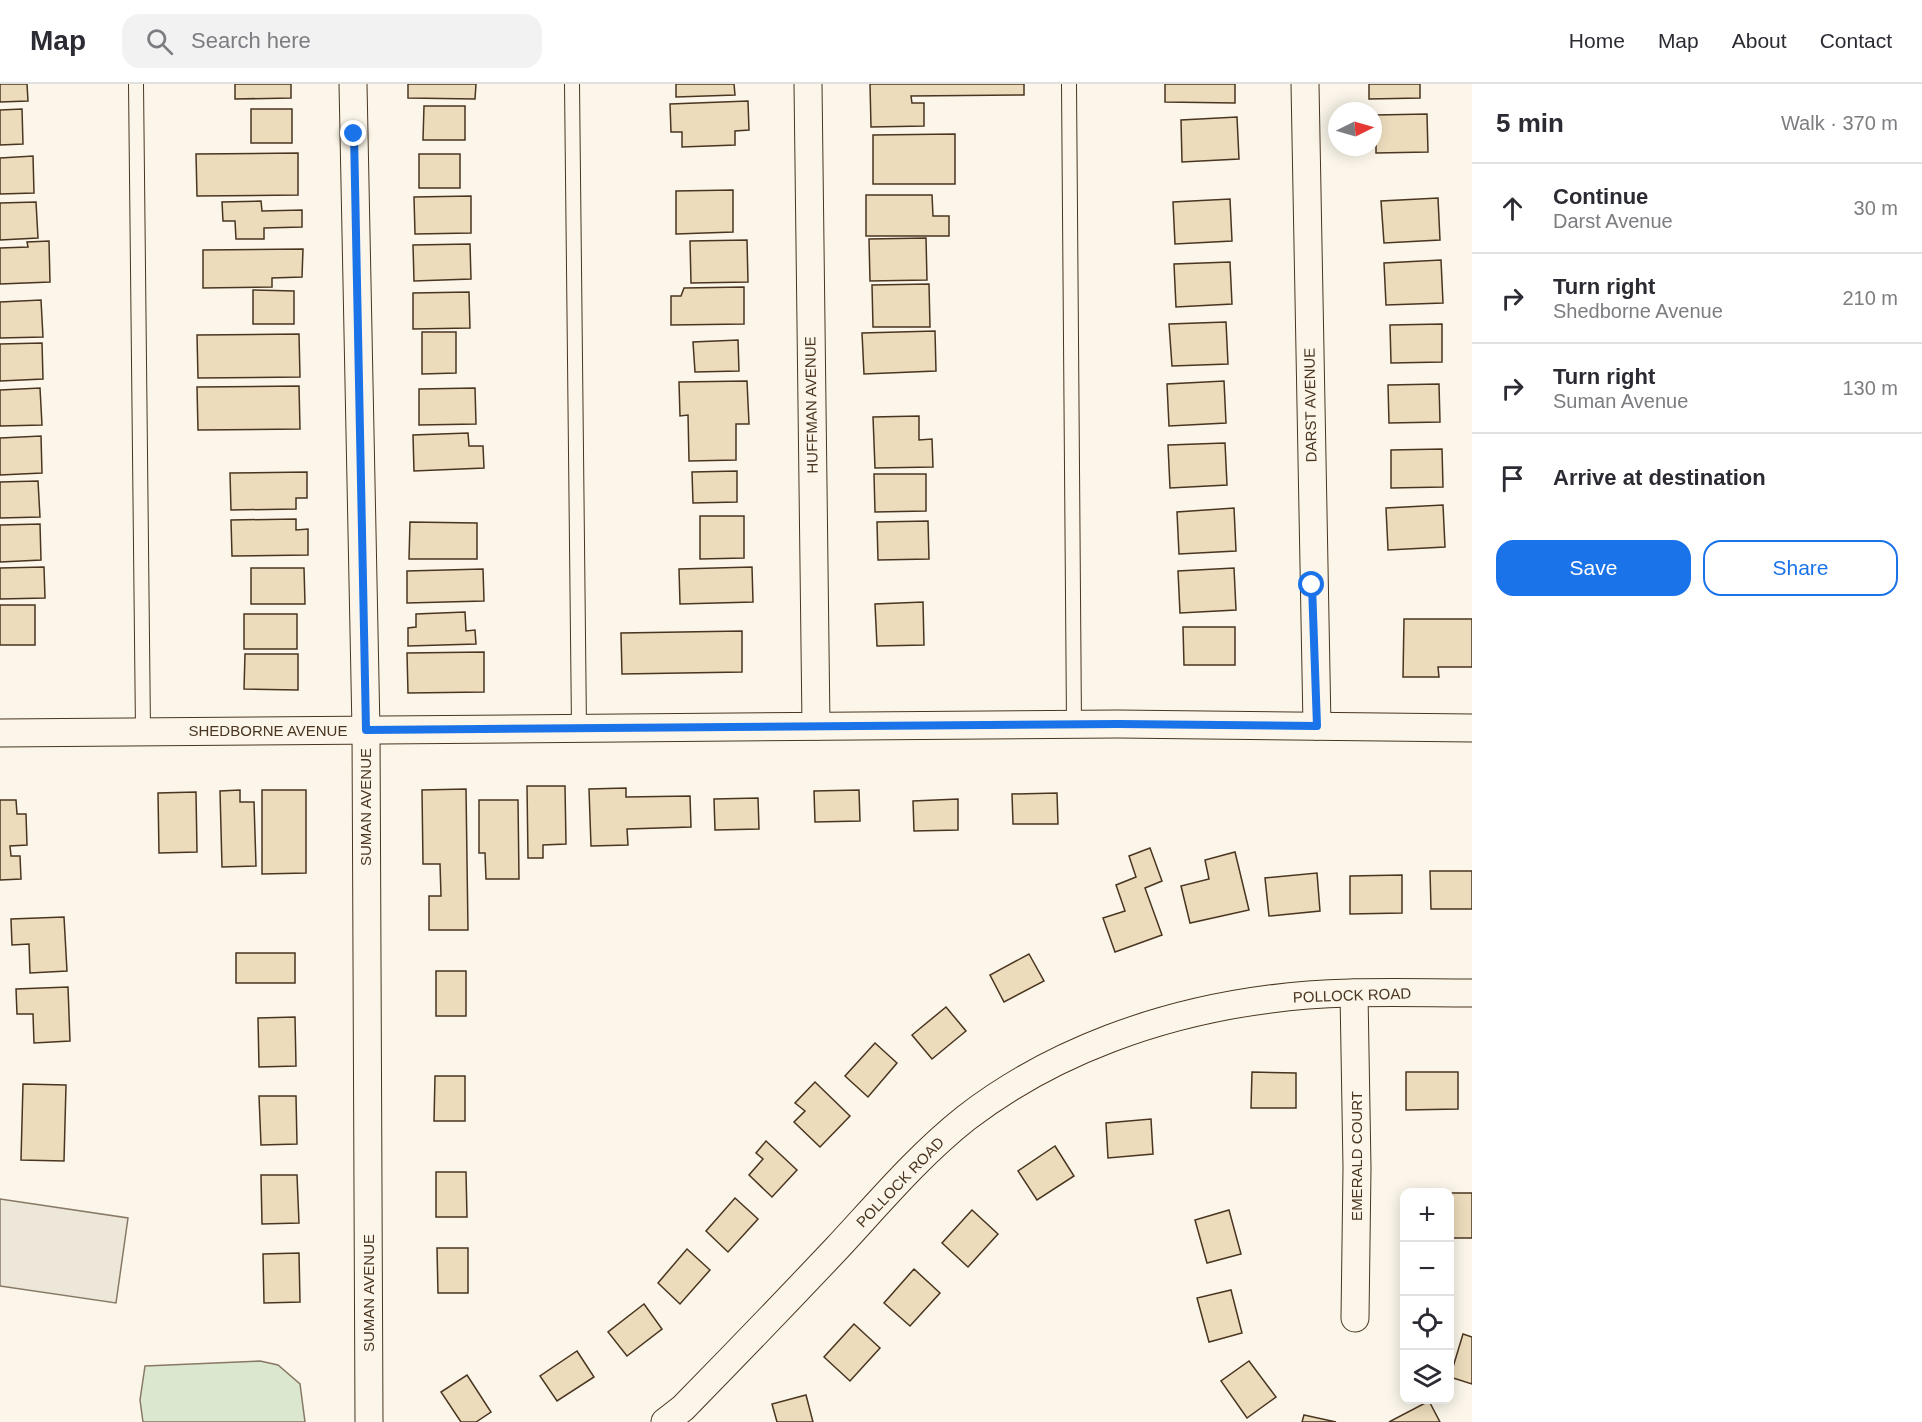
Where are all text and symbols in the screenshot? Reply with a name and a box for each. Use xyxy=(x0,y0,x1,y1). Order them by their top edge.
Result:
search box xyxy=(122,14,542,68)
text: Map xyxy=(30,25,86,56)
icon: search xyxy=(143,25,176,58)
text: Search here xyxy=(191,28,311,53)
text: Home xyxy=(1569,29,1625,52)
text: Map xyxy=(1658,29,1699,52)
text: About xyxy=(1732,29,1787,52)
text: Contact xyxy=(1820,29,1892,52)
north arrow xyxy=(1328,102,1382,156)
text: 5 min xyxy=(1496,108,1564,138)
text: Walk · 370 m xyxy=(1781,112,1898,134)
route end xyxy=(340,120,366,146)
text: Continue xyxy=(1553,184,1648,209)
icon: ahead xyxy=(1496,192,1529,225)
text: 30 m xyxy=(1854,197,1898,219)
text: Darst Avenue xyxy=(1553,210,1673,232)
text: Turn right xyxy=(1553,274,1655,299)
icon: right xyxy=(1496,282,1529,315)
text: 210 m xyxy=(1842,287,1898,309)
text: Shedborne Avenue xyxy=(1553,300,1723,322)
street label: HUFFMAN AVENUE xyxy=(801,336,821,474)
street label: DARST AVENUE xyxy=(1301,348,1319,462)
text: Turn right xyxy=(1553,364,1655,389)
icon: right xyxy=(1496,372,1529,405)
text: 130 m xyxy=(1842,377,1898,399)
text: Suman Avenue xyxy=(1553,390,1688,412)
icon: arrive xyxy=(1496,462,1529,495)
text: Arrive at destination xyxy=(1553,465,1766,490)
button: Save xyxy=(1496,540,1691,596)
button: Share xyxy=(1703,540,1898,596)
route start xyxy=(1298,571,1324,597)
street label: SHEDBORNE AVENUE xyxy=(189,722,347,739)
street label: SUMAN AVENUE xyxy=(357,748,374,866)
street label: POLLOCK ROAD xyxy=(1293,984,1412,1006)
street label: EMERALD COURT xyxy=(1348,1091,1365,1221)
street label: POLLOCK ROAD xyxy=(853,1133,947,1230)
map controls xyxy=(1400,1188,1454,1404)
button: + xyxy=(1400,1188,1454,1242)
street label: SUMAN AVENUE xyxy=(360,1234,377,1352)
button: − xyxy=(1400,1242,1454,1296)
button: locate xyxy=(1400,1296,1454,1350)
button: layers xyxy=(1400,1350,1454,1404)

